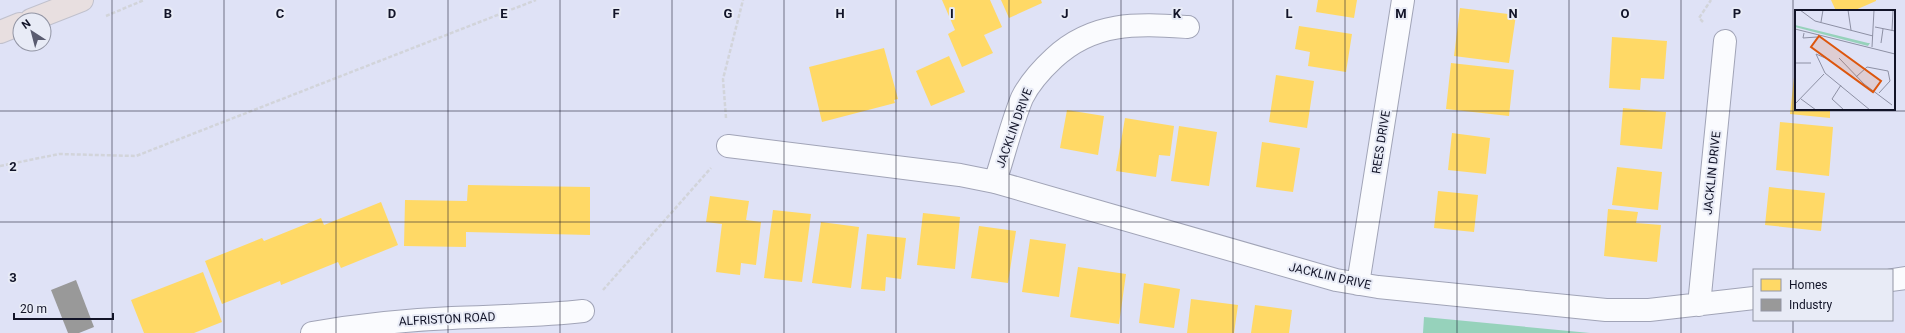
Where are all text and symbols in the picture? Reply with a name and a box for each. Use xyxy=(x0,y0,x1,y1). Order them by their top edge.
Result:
text: B xyxy=(164,6,172,21)
text: C xyxy=(276,6,285,21)
text: D xyxy=(388,6,396,21)
text: E xyxy=(500,6,508,21)
text: F xyxy=(612,6,620,21)
text: G xyxy=(724,6,733,21)
text: H xyxy=(835,6,845,21)
text: I xyxy=(950,6,954,21)
text: J xyxy=(1061,6,1069,21)
text: K xyxy=(1173,6,1182,21)
text: L xyxy=(1285,6,1293,21)
text: M xyxy=(1395,6,1407,21)
text: N xyxy=(1508,6,1518,21)
text: O xyxy=(1621,6,1630,21)
text: P xyxy=(1733,6,1741,21)
inset map xyxy=(1795,10,1895,110)
north arrow xyxy=(12,12,52,52)
text: N xyxy=(19,17,34,32)
street label: JACKLIN DRIVE xyxy=(993,86,1035,170)
street label: REES DRIVE xyxy=(1369,109,1393,175)
street label: JACKLIN DRIVE xyxy=(1701,130,1723,215)
text: 2 xyxy=(9,159,17,174)
street label: JACKLIN DRIVE xyxy=(1288,260,1373,292)
legend xyxy=(1753,269,1893,321)
text: 3 xyxy=(9,270,17,285)
text: Homes xyxy=(1789,278,1827,292)
scale bar xyxy=(14,295,113,321)
text: Industry xyxy=(1789,298,1833,312)
text: 20 m xyxy=(20,302,47,316)
street label: ALFRISTON ROAD xyxy=(398,309,496,329)

